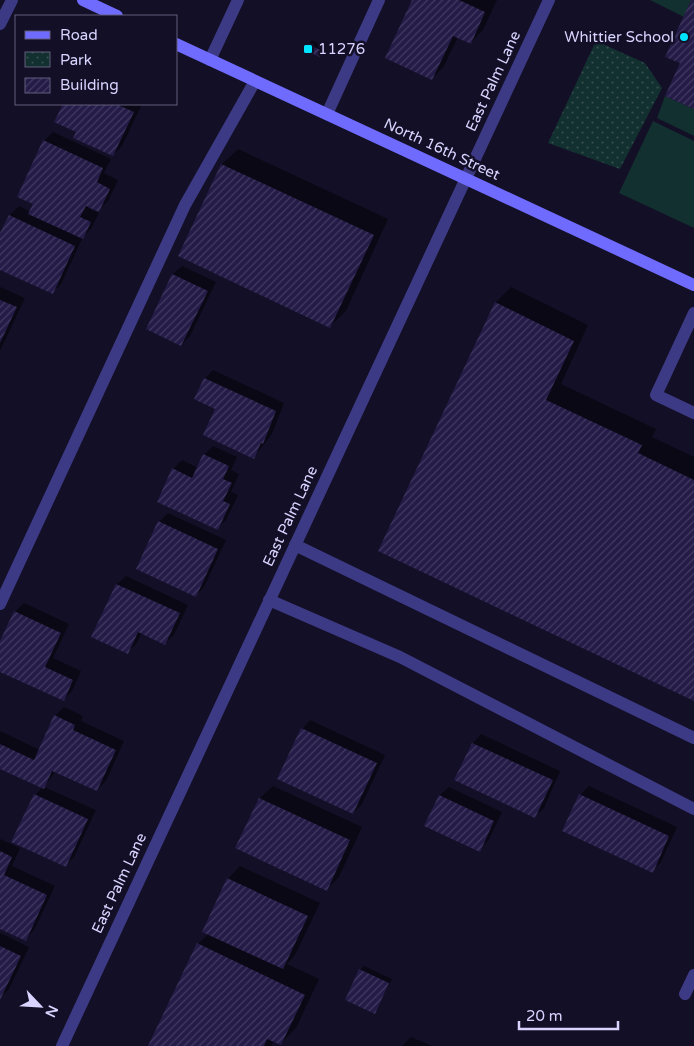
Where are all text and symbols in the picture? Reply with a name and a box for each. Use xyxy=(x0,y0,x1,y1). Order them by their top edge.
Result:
legend xyxy=(15,15,178,105)
text: Road xyxy=(60,26,98,44)
street label: East Palm Lane xyxy=(462,28,524,134)
place label: Whittier School xyxy=(564,28,674,46)
marker: Whittier School xyxy=(678,31,690,43)
place label: 11276 xyxy=(318,40,365,58)
marker: 11276 xyxy=(302,43,314,55)
text: Park xyxy=(60,51,92,69)
text: Building xyxy=(60,76,119,94)
street label: North 16th Street xyxy=(381,114,503,184)
street label: East Palm Lane xyxy=(259,463,321,569)
street label: East Palm Lane xyxy=(88,830,150,936)
north arrow xyxy=(15,981,65,1031)
scale bar xyxy=(519,998,618,1030)
text: N xyxy=(41,1003,61,1020)
text: 20 m xyxy=(526,1007,563,1025)

